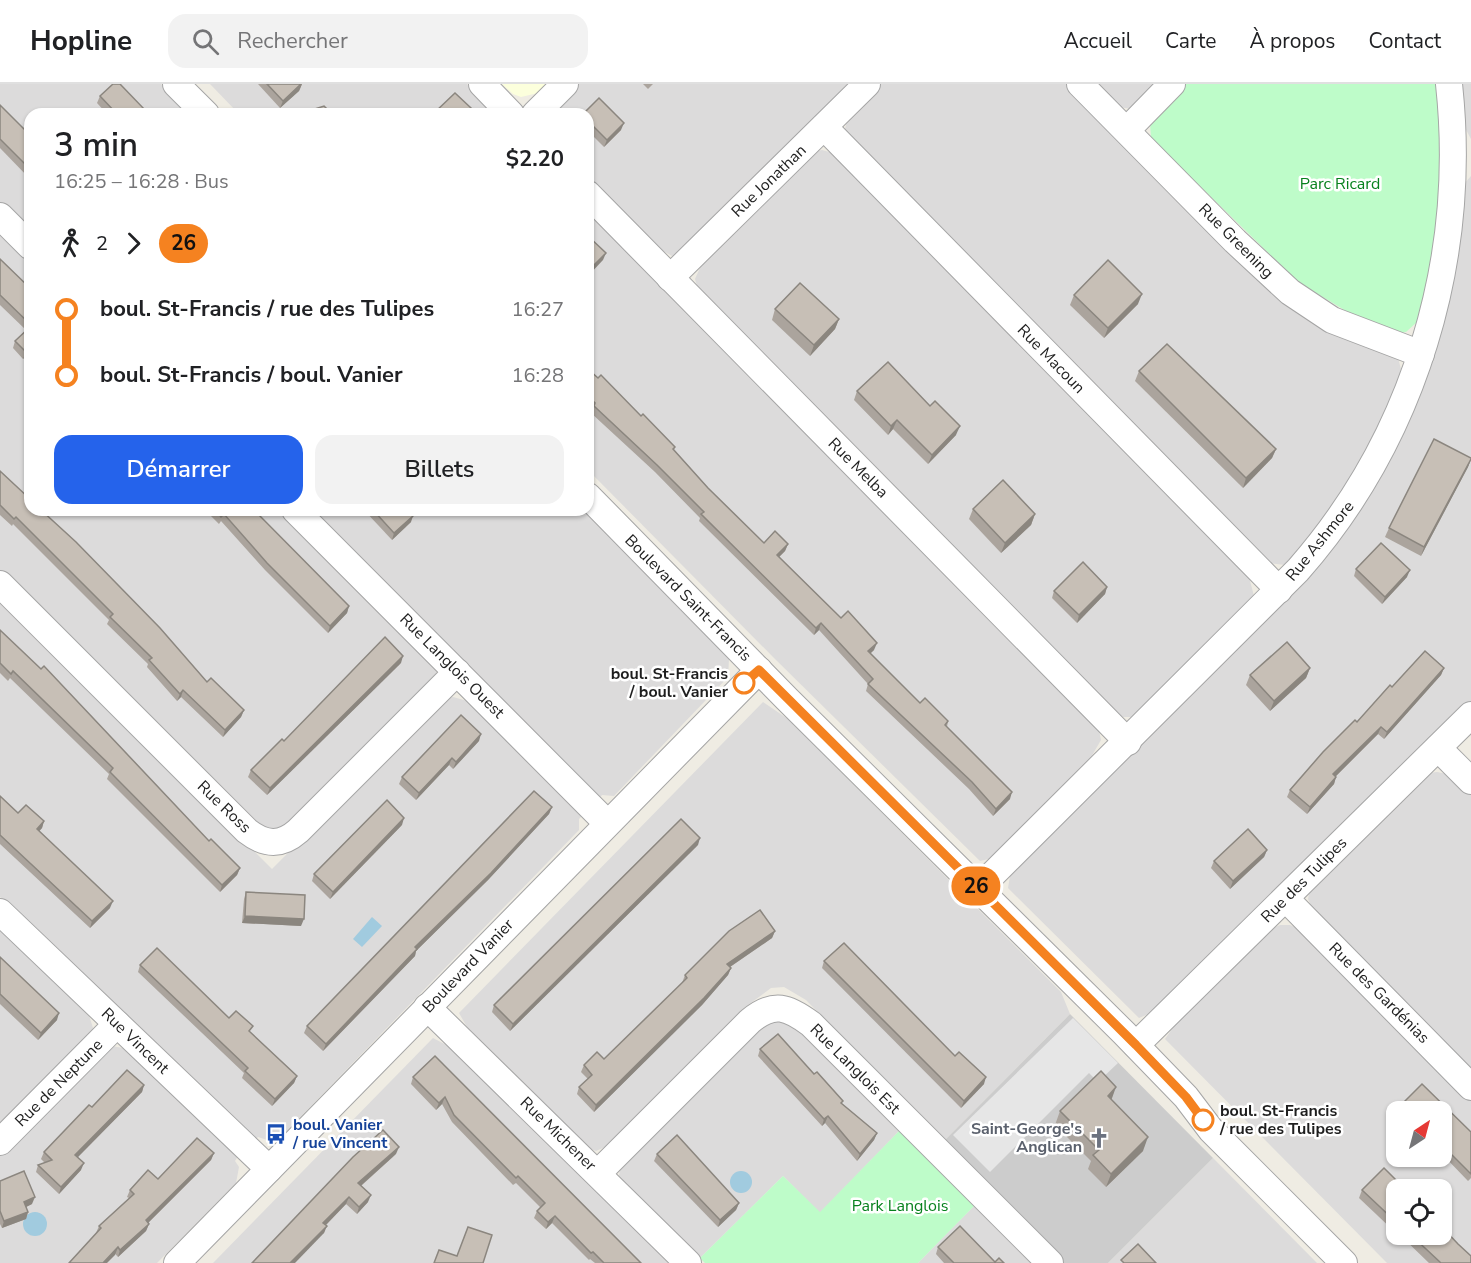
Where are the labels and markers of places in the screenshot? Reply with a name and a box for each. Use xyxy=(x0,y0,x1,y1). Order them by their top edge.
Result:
place label: boul. St-Francis / boul. Vanier xyxy=(611,663,729,703)
marker: boul. St-Francis / boul. Vanier xyxy=(733,672,755,694)
place label: boul. St-Francis / rue des Tulipes xyxy=(1219,1100,1342,1140)
marker: boul. St-Francis / rue des Tulipes xyxy=(1192,1109,1214,1131)
place label: boul. Vanier / rue Vincent xyxy=(292,1114,388,1154)
place label: Saint-George's Anglican xyxy=(971,1118,1082,1158)
bus stop icon: boul. Vanier / rue Vincent xyxy=(264,1122,288,1146)
church icon: Saint-George's Anglican xyxy=(1087,1126,1111,1150)

